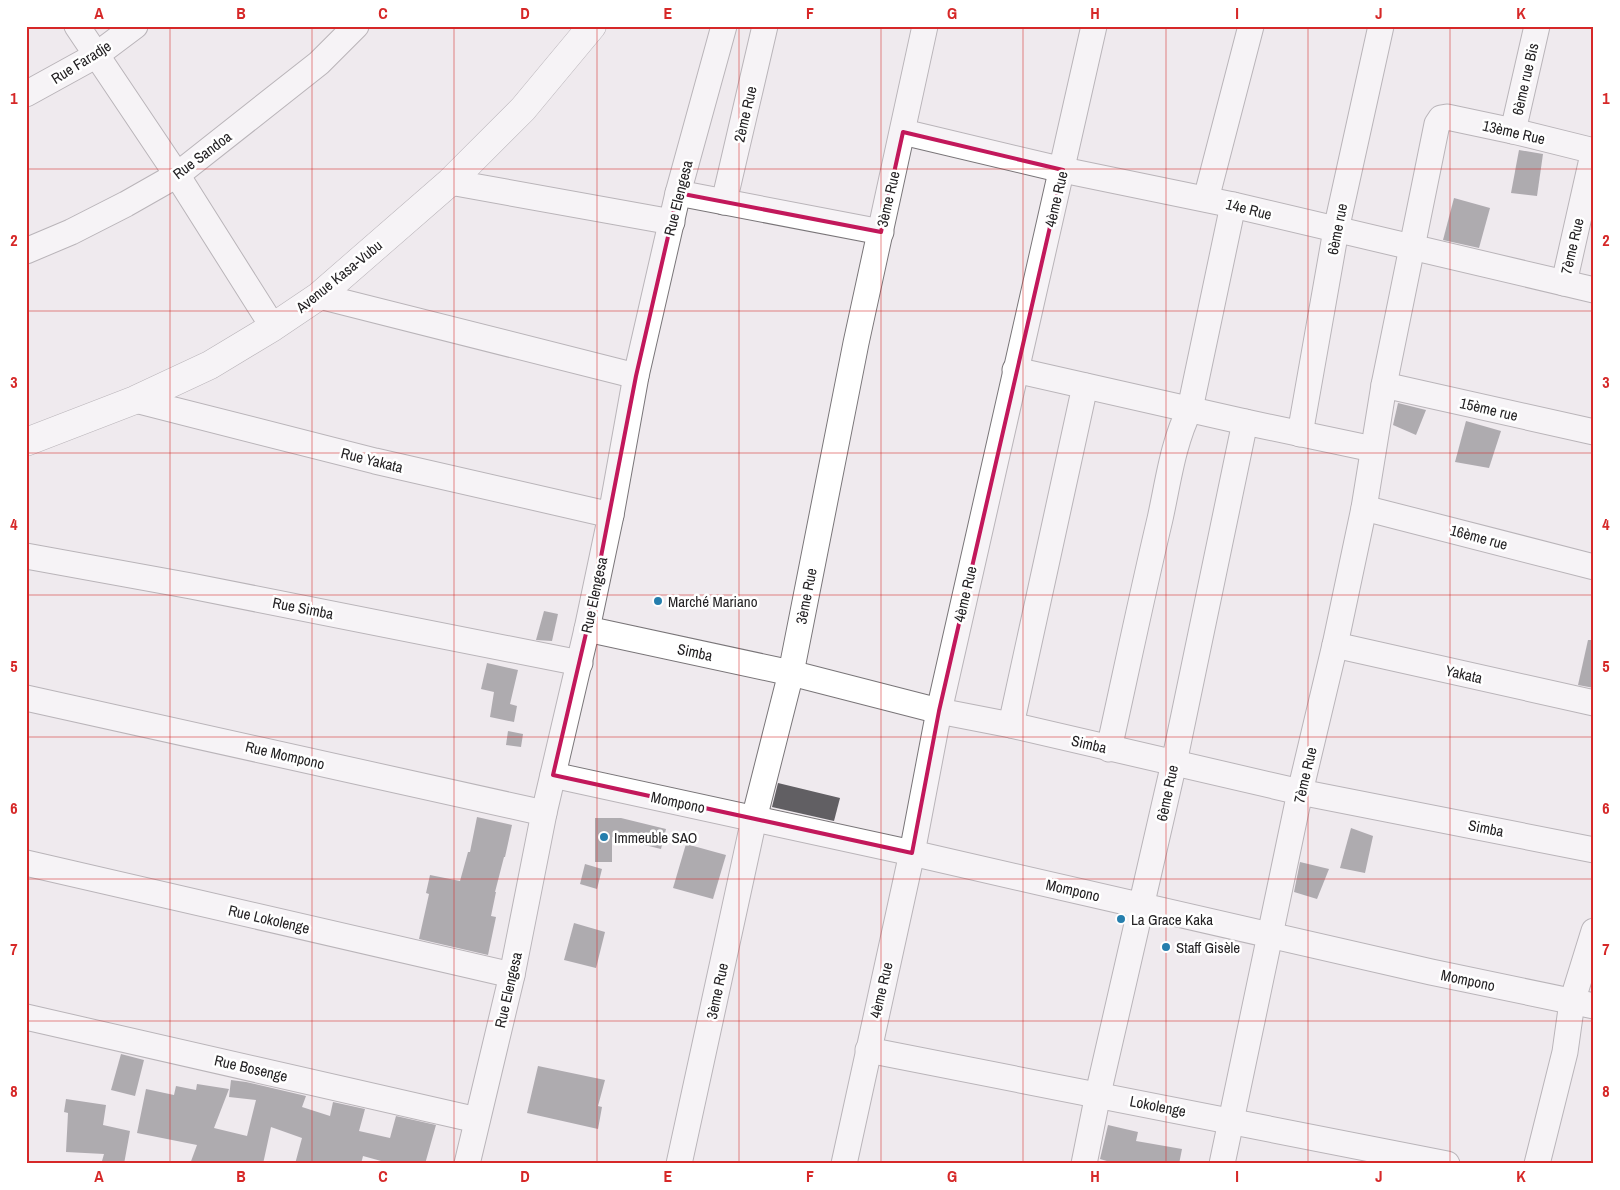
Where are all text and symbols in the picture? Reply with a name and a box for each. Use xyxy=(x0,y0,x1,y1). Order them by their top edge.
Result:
text: A xyxy=(94,2,104,24)
text: B xyxy=(236,2,246,24)
text: C xyxy=(378,2,388,24)
text: D xyxy=(520,2,530,24)
text: E xyxy=(664,2,673,24)
text: F xyxy=(806,2,814,24)
text: G xyxy=(947,2,957,24)
text: H xyxy=(1090,2,1100,24)
text: I xyxy=(1235,2,1239,24)
text: J xyxy=(1375,2,1383,24)
text: K xyxy=(1516,2,1526,24)
street label: Rue Faradje xyxy=(47,35,115,89)
street label: 6ème rue Bis xyxy=(1507,41,1543,117)
street label: 2ème Rue xyxy=(728,84,762,144)
text: 1 xyxy=(10,87,18,109)
text: 1 xyxy=(1602,87,1610,109)
street label: 13ème Rue xyxy=(1481,115,1547,149)
street label: Rue Sandoa xyxy=(168,126,236,184)
street label: Rue Elengesa xyxy=(658,158,698,238)
street label: 3ème Rue xyxy=(871,169,905,229)
street label: 4ème Rue xyxy=(1039,169,1073,229)
street label: 14e Rue xyxy=(1224,193,1274,225)
street label: 6ème rue xyxy=(1322,201,1352,257)
street label: 7ème Rue xyxy=(1555,216,1589,276)
text: 2 xyxy=(10,229,18,251)
text: 2 xyxy=(1602,229,1610,251)
street label: Avenue Kasa-Vubu xyxy=(291,235,387,318)
text: 3 xyxy=(10,371,18,393)
text: 3 xyxy=(1602,371,1610,393)
street label: 15ème rue xyxy=(1458,392,1520,426)
street label: Rue Yakata xyxy=(339,442,405,478)
text: 4 xyxy=(10,513,18,535)
text: 4 xyxy=(1602,513,1610,535)
street label: 16ème rue xyxy=(1448,519,1510,555)
street label: Rue Elengesa xyxy=(576,555,612,635)
street label: 4ème Rue xyxy=(948,564,982,624)
street label: 3ème Rue xyxy=(790,566,822,626)
place label: Marché Mariano xyxy=(668,591,758,612)
street label: Rue Simba xyxy=(271,592,335,624)
marker: Marché Mariano xyxy=(652,595,664,607)
street label: Simba xyxy=(675,638,715,666)
text: 5 xyxy=(10,655,18,677)
text: 5 xyxy=(1602,655,1610,677)
street label: Yakata xyxy=(1443,660,1485,688)
street label: Simba xyxy=(1069,730,1109,758)
street label: Rue Mompono xyxy=(243,736,327,774)
street label: 7ème Rue xyxy=(1288,745,1322,805)
street label: 6ème Rue xyxy=(1151,763,1183,823)
street label: Mompono xyxy=(649,786,707,818)
text: 6 xyxy=(10,797,18,819)
text: 6 xyxy=(1602,797,1610,819)
street label: Simba xyxy=(1467,814,1506,842)
place label: Immeuble SAO xyxy=(614,827,697,848)
marker: Immeuble SAO xyxy=(598,831,610,843)
street label: Mompono xyxy=(1044,874,1102,906)
street label: Rue Lokolenge xyxy=(226,899,312,939)
place label: La Grace Kaka xyxy=(1131,909,1213,930)
marker: La Grace Kaka xyxy=(1115,913,1127,925)
place label: Staff Gisèle xyxy=(1176,937,1240,958)
text: 7 xyxy=(10,938,18,960)
text: 7 xyxy=(1602,938,1610,960)
marker: Staff Gisèle xyxy=(1160,941,1172,953)
street label: Rue Elengesa xyxy=(489,950,527,1030)
street label: 4ème Rue xyxy=(864,960,898,1020)
street label: 3ème Rue xyxy=(701,961,733,1021)
street label: Mompono xyxy=(1439,964,1497,996)
street label: Rue Bosenge xyxy=(212,1049,290,1087)
text: 8 xyxy=(10,1080,18,1102)
text: 8 xyxy=(1602,1080,1610,1102)
street label: Lokolenge xyxy=(1128,1090,1188,1122)
text: A xyxy=(94,1165,104,1187)
text: B xyxy=(236,1165,246,1187)
text: C xyxy=(378,1165,388,1187)
text: D xyxy=(520,1165,530,1187)
text: E xyxy=(664,1165,673,1187)
text: F xyxy=(806,1165,814,1187)
text: G xyxy=(947,1165,957,1187)
text: H xyxy=(1090,1165,1100,1187)
text: I xyxy=(1235,1165,1239,1187)
text: J xyxy=(1375,1165,1383,1187)
text: K xyxy=(1516,1165,1526,1187)

